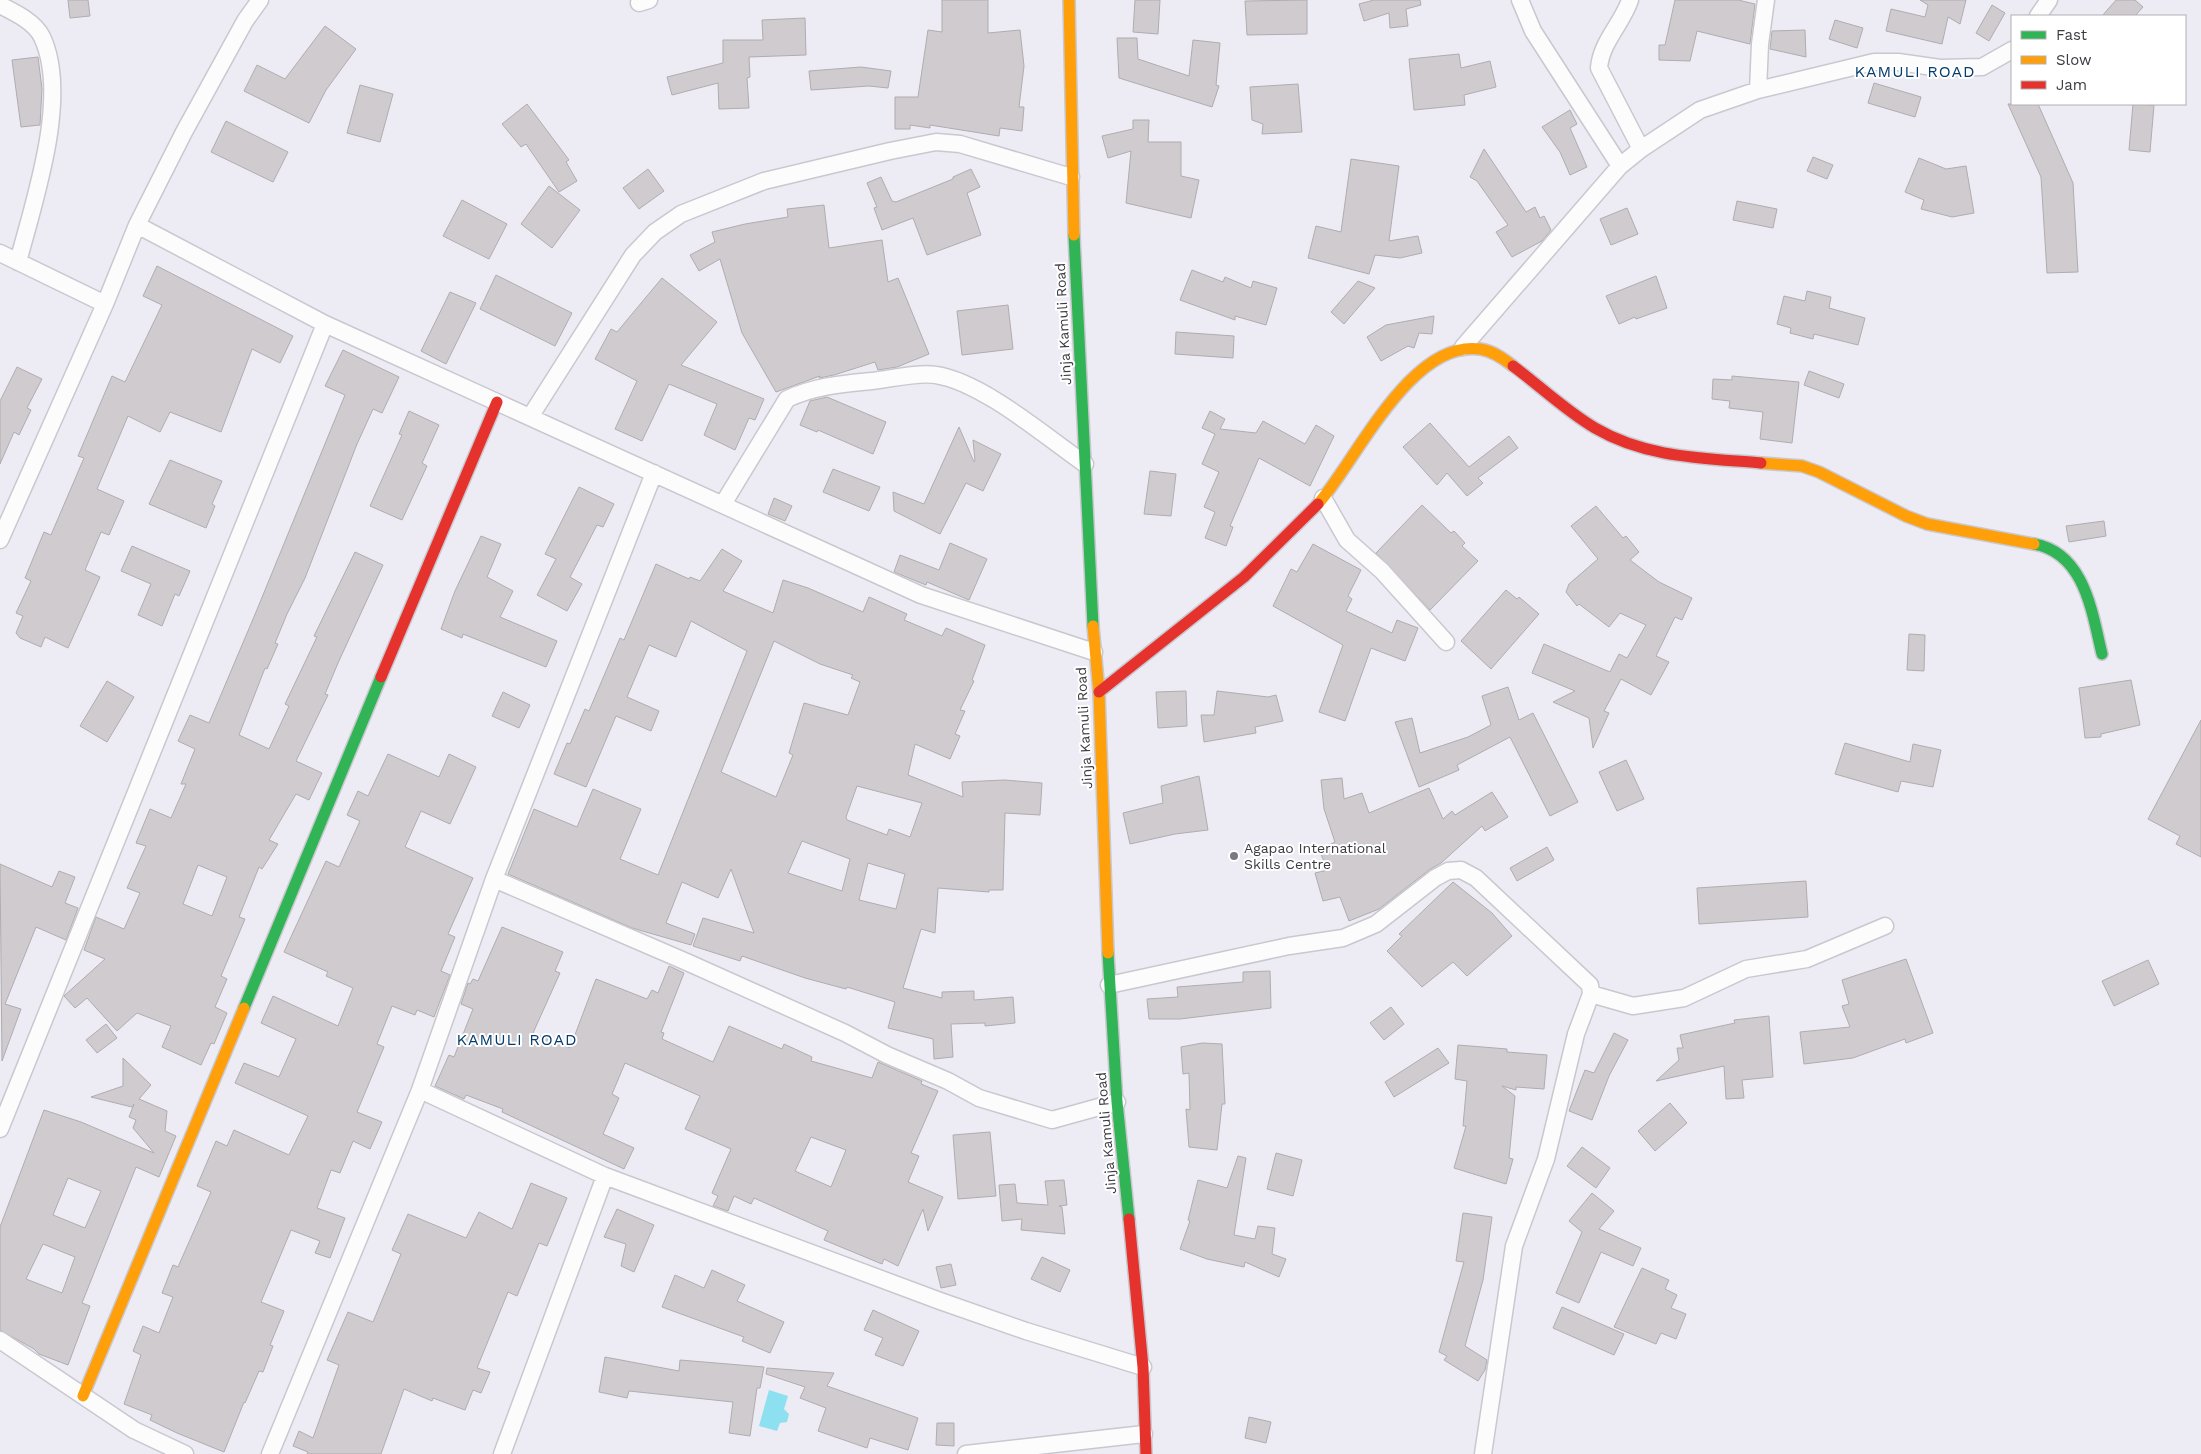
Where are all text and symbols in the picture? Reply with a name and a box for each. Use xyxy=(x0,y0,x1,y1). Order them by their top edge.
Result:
legend xyxy=(2011,15,2186,105)
text: Fast xyxy=(2056,26,2088,44)
text: Slow xyxy=(2056,51,2092,69)
district label: KAMULI ROAD xyxy=(1854,62,1976,81)
text: Jam xyxy=(2056,76,2087,94)
street label: Jinja Kamuli Road xyxy=(1052,263,1074,385)
street label: Jinja Kamuli Road xyxy=(1073,667,1095,789)
place label: Agapao International Skills Centre xyxy=(1244,840,1387,872)
marker: Agapao International Skills Centre xyxy=(1228,850,1240,862)
district label: KAMULI ROAD xyxy=(456,1030,578,1049)
street label: Jinja Kamuli Road xyxy=(1093,1071,1119,1195)

